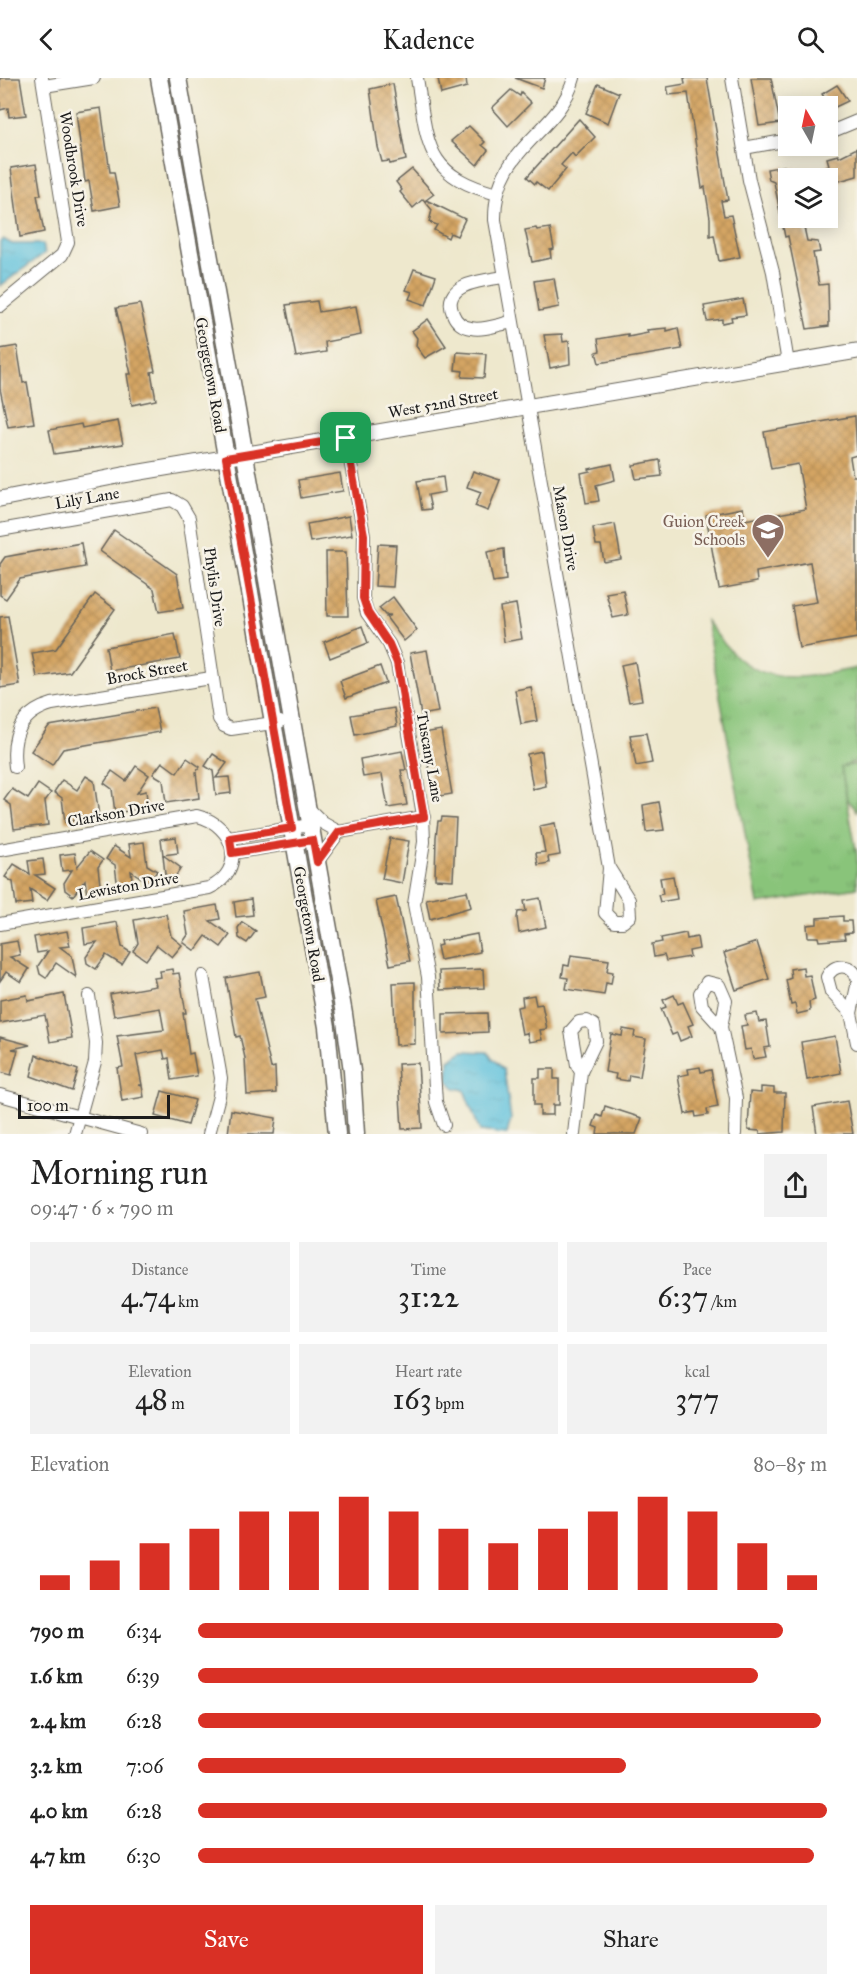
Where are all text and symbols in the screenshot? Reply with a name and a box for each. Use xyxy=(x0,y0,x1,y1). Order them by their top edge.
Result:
icon: back xyxy=(30,23,63,56)
text: Kadence xyxy=(382,23,475,56)
icon: search xyxy=(794,23,827,56)
north arrow xyxy=(778,96,838,156)
map controls xyxy=(778,96,838,228)
street label: Woodbrook Drive xyxy=(55,110,93,228)
button: layers xyxy=(778,168,838,228)
street label: Georgetown Road xyxy=(190,316,231,434)
street label: West 52nd Street xyxy=(387,384,500,422)
pin xyxy=(320,412,371,463)
icon: arrive xyxy=(329,421,362,454)
street label: Lily Lane xyxy=(53,483,121,513)
street label: Mason Drive xyxy=(549,484,583,573)
place label: Guion Creek Schools xyxy=(663,512,746,549)
school or university icon: Guion Creek Schools xyxy=(750,512,786,559)
street label: Phylis Drive xyxy=(200,546,230,628)
street label: Brock Street xyxy=(105,655,189,688)
street label: Tuscany Lane xyxy=(413,710,447,804)
street label: Clarkson Drive xyxy=(66,795,166,831)
street label: Georgetown Road xyxy=(288,865,329,983)
street label: Lewiston Drive xyxy=(76,868,180,904)
scale bar xyxy=(18,1092,170,1120)
text: 100 m xyxy=(27,1096,69,1115)
text: Morning run xyxy=(30,1153,208,1193)
button: share xyxy=(764,1154,827,1217)
text: 09:47 · 6 × 790 m xyxy=(30,1196,174,1220)
text: Distance xyxy=(131,1260,189,1279)
text: Time xyxy=(411,1260,446,1279)
text: Pace xyxy=(683,1260,712,1279)
text: 4.74 xyxy=(121,1279,175,1315)
text: 31:22 xyxy=(398,1279,459,1315)
text: 6:37 xyxy=(657,1279,708,1315)
text: km xyxy=(175,1292,199,1311)
text: /km xyxy=(708,1292,737,1311)
text: Elevation xyxy=(128,1362,192,1381)
text: Heart rate xyxy=(395,1362,462,1381)
text: kcal xyxy=(685,1362,710,1381)
text: 48 xyxy=(135,1381,168,1417)
text: 163 xyxy=(393,1381,432,1417)
text: 377 xyxy=(675,1381,719,1417)
text: m xyxy=(168,1394,185,1413)
text: bpm xyxy=(432,1394,464,1413)
text: Elevation xyxy=(30,1452,109,1476)
text: 80–85 m xyxy=(753,1452,827,1476)
text: 790 m xyxy=(30,1619,84,1643)
text: 6:34 xyxy=(126,1619,160,1643)
text: 1.6 km xyxy=(30,1664,83,1688)
text: 6:39 xyxy=(126,1664,160,1688)
text: 2.4 km xyxy=(30,1709,86,1733)
text: 6:28 xyxy=(126,1709,162,1733)
text: 3.2 km xyxy=(30,1754,82,1778)
text: 7:06 xyxy=(126,1754,164,1778)
text: 4.0 km xyxy=(30,1799,88,1823)
text: 6:28 xyxy=(126,1799,162,1823)
text: 4.7 km xyxy=(30,1844,86,1868)
text: 6:30 xyxy=(126,1844,161,1868)
button: Save xyxy=(30,1905,423,1974)
button: Share xyxy=(435,1905,827,1974)

